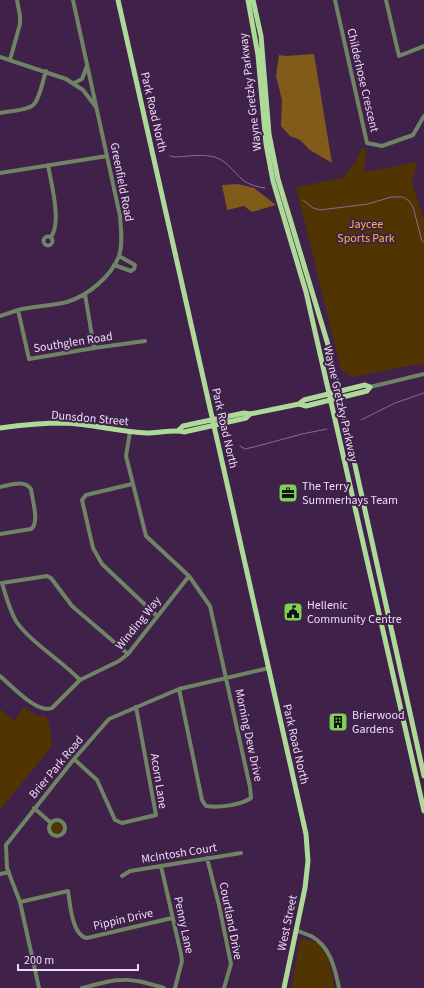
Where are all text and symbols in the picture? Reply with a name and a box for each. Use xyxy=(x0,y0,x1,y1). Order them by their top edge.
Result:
street label: Childerhose Crescent xyxy=(342,26,383,134)
street label: Wayne Gretzky Parkway xyxy=(235,32,266,152)
street label: Park Road North xyxy=(136,70,171,154)
street label: Greenfield Road xyxy=(106,141,138,223)
park label: Jaycee Sports Park xyxy=(337,216,395,247)
street label: Southglen Road xyxy=(32,328,114,357)
street label: Wayne Gretzky Parkway xyxy=(319,344,362,464)
street label: Park Road North xyxy=(207,386,242,470)
street label: Dunsdon Street xyxy=(51,407,129,430)
place label: The Terry Summerhays Team xyxy=(302,478,398,509)
office icon: The Terry Summerhays Team xyxy=(277,482,299,504)
street label: Winding Way xyxy=(111,593,166,654)
place label: Hellenic Community Centre xyxy=(307,597,402,628)
public building icon: Hellenic Community Centre xyxy=(282,601,304,623)
street label: Morning Dew Drive xyxy=(230,687,267,783)
street label: Park Road North xyxy=(278,702,313,786)
place label: Brierwood Gardens xyxy=(352,707,405,738)
building icon: Brierwood Gardens xyxy=(327,711,349,733)
street label: Brier Park Road xyxy=(25,732,88,802)
street label: Acorn Lane xyxy=(146,752,171,810)
street label: McIntosh Court xyxy=(140,839,218,868)
street label: Courtland Drive xyxy=(215,881,246,961)
street label: West Street xyxy=(273,894,302,953)
street label: Penny Lane xyxy=(169,895,198,955)
street label: Pippin Drive xyxy=(91,904,155,935)
scale bar xyxy=(18,946,138,972)
text: 200 m xyxy=(24,952,54,969)

